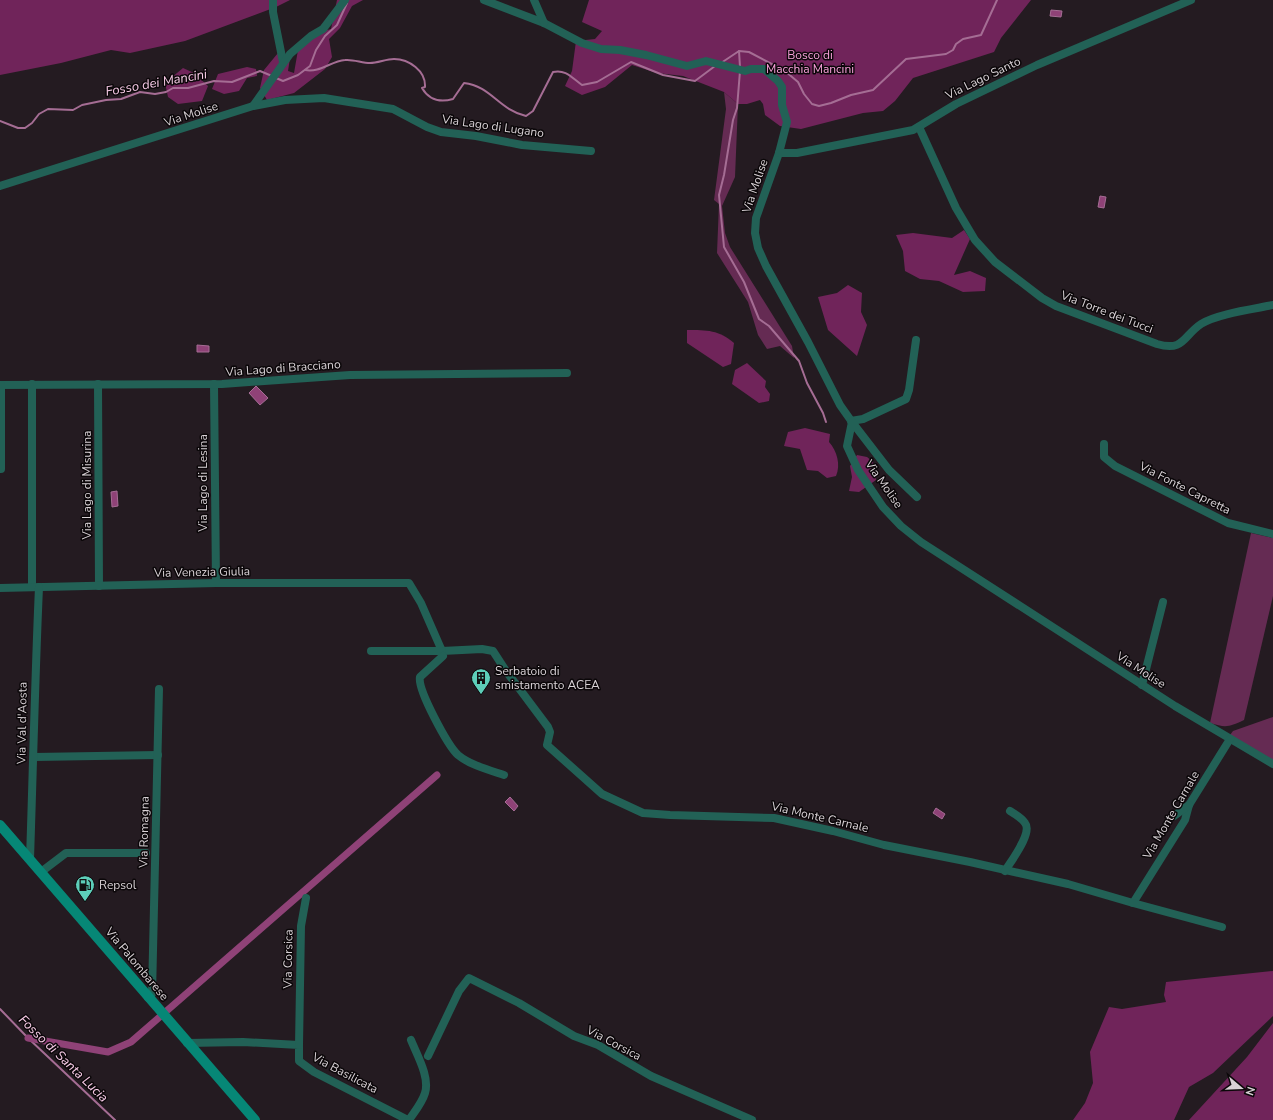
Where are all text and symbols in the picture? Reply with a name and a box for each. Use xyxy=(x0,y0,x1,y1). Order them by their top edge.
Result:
park label: Bosco di Macchia Mancini xyxy=(766,47,854,77)
street label: Via Lago Santo xyxy=(942,53,1023,103)
water label: Fosso dei Mancini xyxy=(104,65,209,101)
street label: Via Molise xyxy=(161,98,220,131)
street label: Via Lago di Lugano xyxy=(440,111,545,141)
street label: Via Molise xyxy=(738,157,772,216)
street label: Via Torre dei Tucci xyxy=(1058,287,1155,337)
street label: Via Lago di Bracciano xyxy=(224,356,341,380)
street label: Via Lago di Misurina xyxy=(79,431,95,540)
street label: Via Lago di Lesina xyxy=(195,434,211,533)
street label: Via Molise xyxy=(861,456,907,511)
street label: Via Fonte Capretta xyxy=(1136,458,1233,518)
street label: Via Venezia Giulia xyxy=(153,563,250,581)
street label: Via Molise xyxy=(1112,648,1169,692)
place label: Serbatoio di smistamento ACEA xyxy=(495,663,600,693)
building icon: Serbatoio di smistamento ACEA xyxy=(470,667,492,695)
street label: Via Val d'Aosta xyxy=(13,682,31,765)
street label: Via Monte Carnale xyxy=(1139,768,1203,863)
street label: Via Romagna xyxy=(135,796,153,869)
street label: Via Monte Carnale xyxy=(769,798,870,836)
fuel station icon: Repsol xyxy=(74,874,96,902)
place label: Repsol xyxy=(99,877,137,893)
street label: Via Palombarese xyxy=(101,923,172,1004)
street label: Via Corsica xyxy=(279,929,297,990)
water label: Fosso di Santa Lucia xyxy=(14,1011,112,1106)
street label: Via Corsica xyxy=(583,1022,644,1064)
street label: Via Basilicata xyxy=(308,1048,381,1097)
north arrow xyxy=(1221,1068,1261,1108)
text: N xyxy=(1242,1085,1258,1097)

